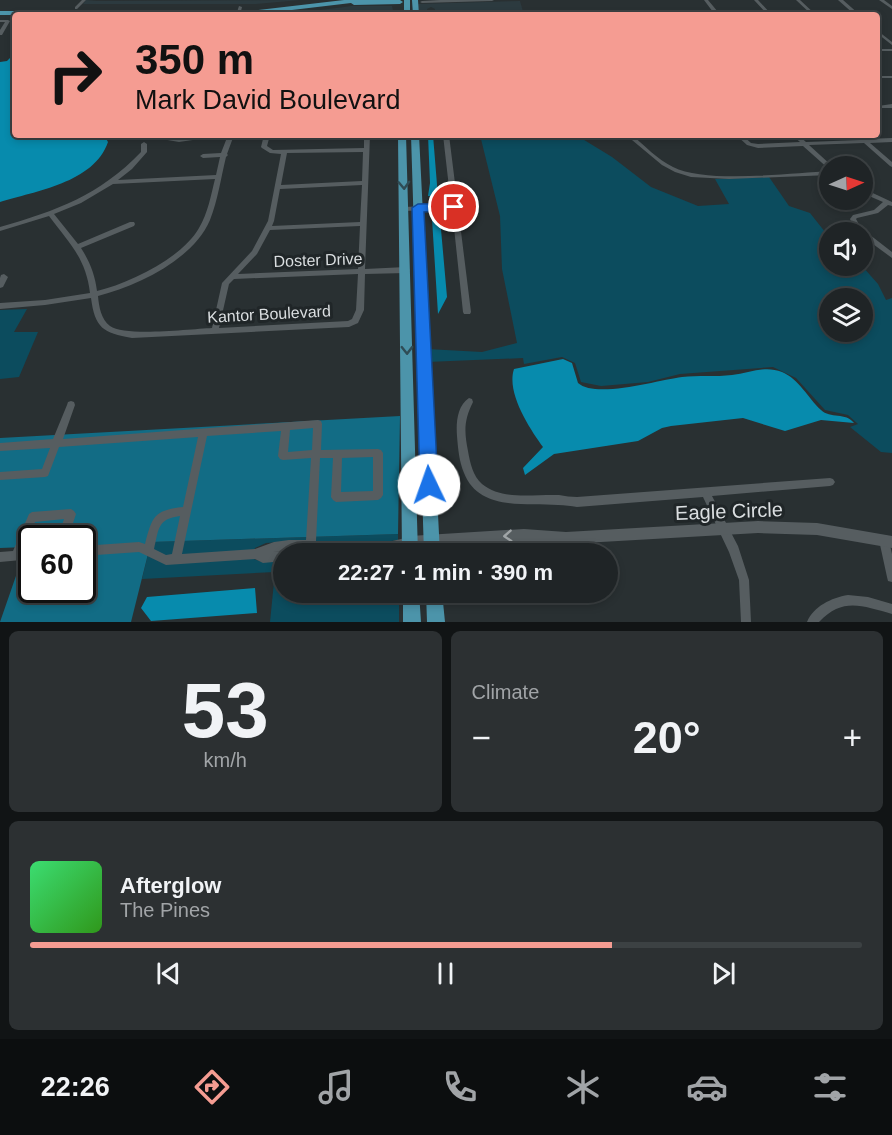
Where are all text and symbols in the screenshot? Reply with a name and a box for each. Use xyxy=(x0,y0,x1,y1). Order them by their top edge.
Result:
icon: right xyxy=(36,36,114,114)
text: 350 m xyxy=(135,36,254,83)
text: Mark David Boulevard xyxy=(135,85,401,115)
north arrow xyxy=(819,156,873,210)
map controls xyxy=(819,156,873,342)
one-way arrow xyxy=(398,181,410,190)
pin xyxy=(428,181,479,232)
icon: arrive xyxy=(437,190,470,223)
button: sound xyxy=(819,222,873,276)
street label: Doster Drive xyxy=(273,250,363,270)
button: layers xyxy=(819,288,873,342)
street label: Kantor Boulevard xyxy=(207,302,331,326)
one-way arrow xyxy=(401,345,414,354)
position arrow xyxy=(397,453,461,517)
street label: Eagle Circle xyxy=(675,498,783,524)
speed limit sign: 60 xyxy=(18,525,96,603)
one-way arrow xyxy=(504,529,513,542)
text: 22:27 · 1 min · 390 m xyxy=(338,560,553,585)
text: 53 xyxy=(182,666,269,754)
text: Climate xyxy=(472,681,539,703)
text: 20° xyxy=(633,712,701,763)
text: − xyxy=(472,719,491,756)
text: + xyxy=(843,719,862,756)
text: km/h xyxy=(204,749,247,771)
text: Afterglow xyxy=(120,873,221,898)
text: The Pines xyxy=(120,899,210,921)
icon: previous xyxy=(152,957,185,990)
icon: pause xyxy=(429,957,462,990)
icon: next xyxy=(707,957,740,990)
icon: directions xyxy=(191,1066,233,1108)
icon: music xyxy=(315,1066,357,1108)
icon: phone xyxy=(439,1066,481,1108)
icon: climate xyxy=(562,1066,604,1108)
icon: car xyxy=(686,1066,728,1108)
icon: filters xyxy=(809,1066,851,1108)
text: 22:26 xyxy=(41,1072,110,1102)

